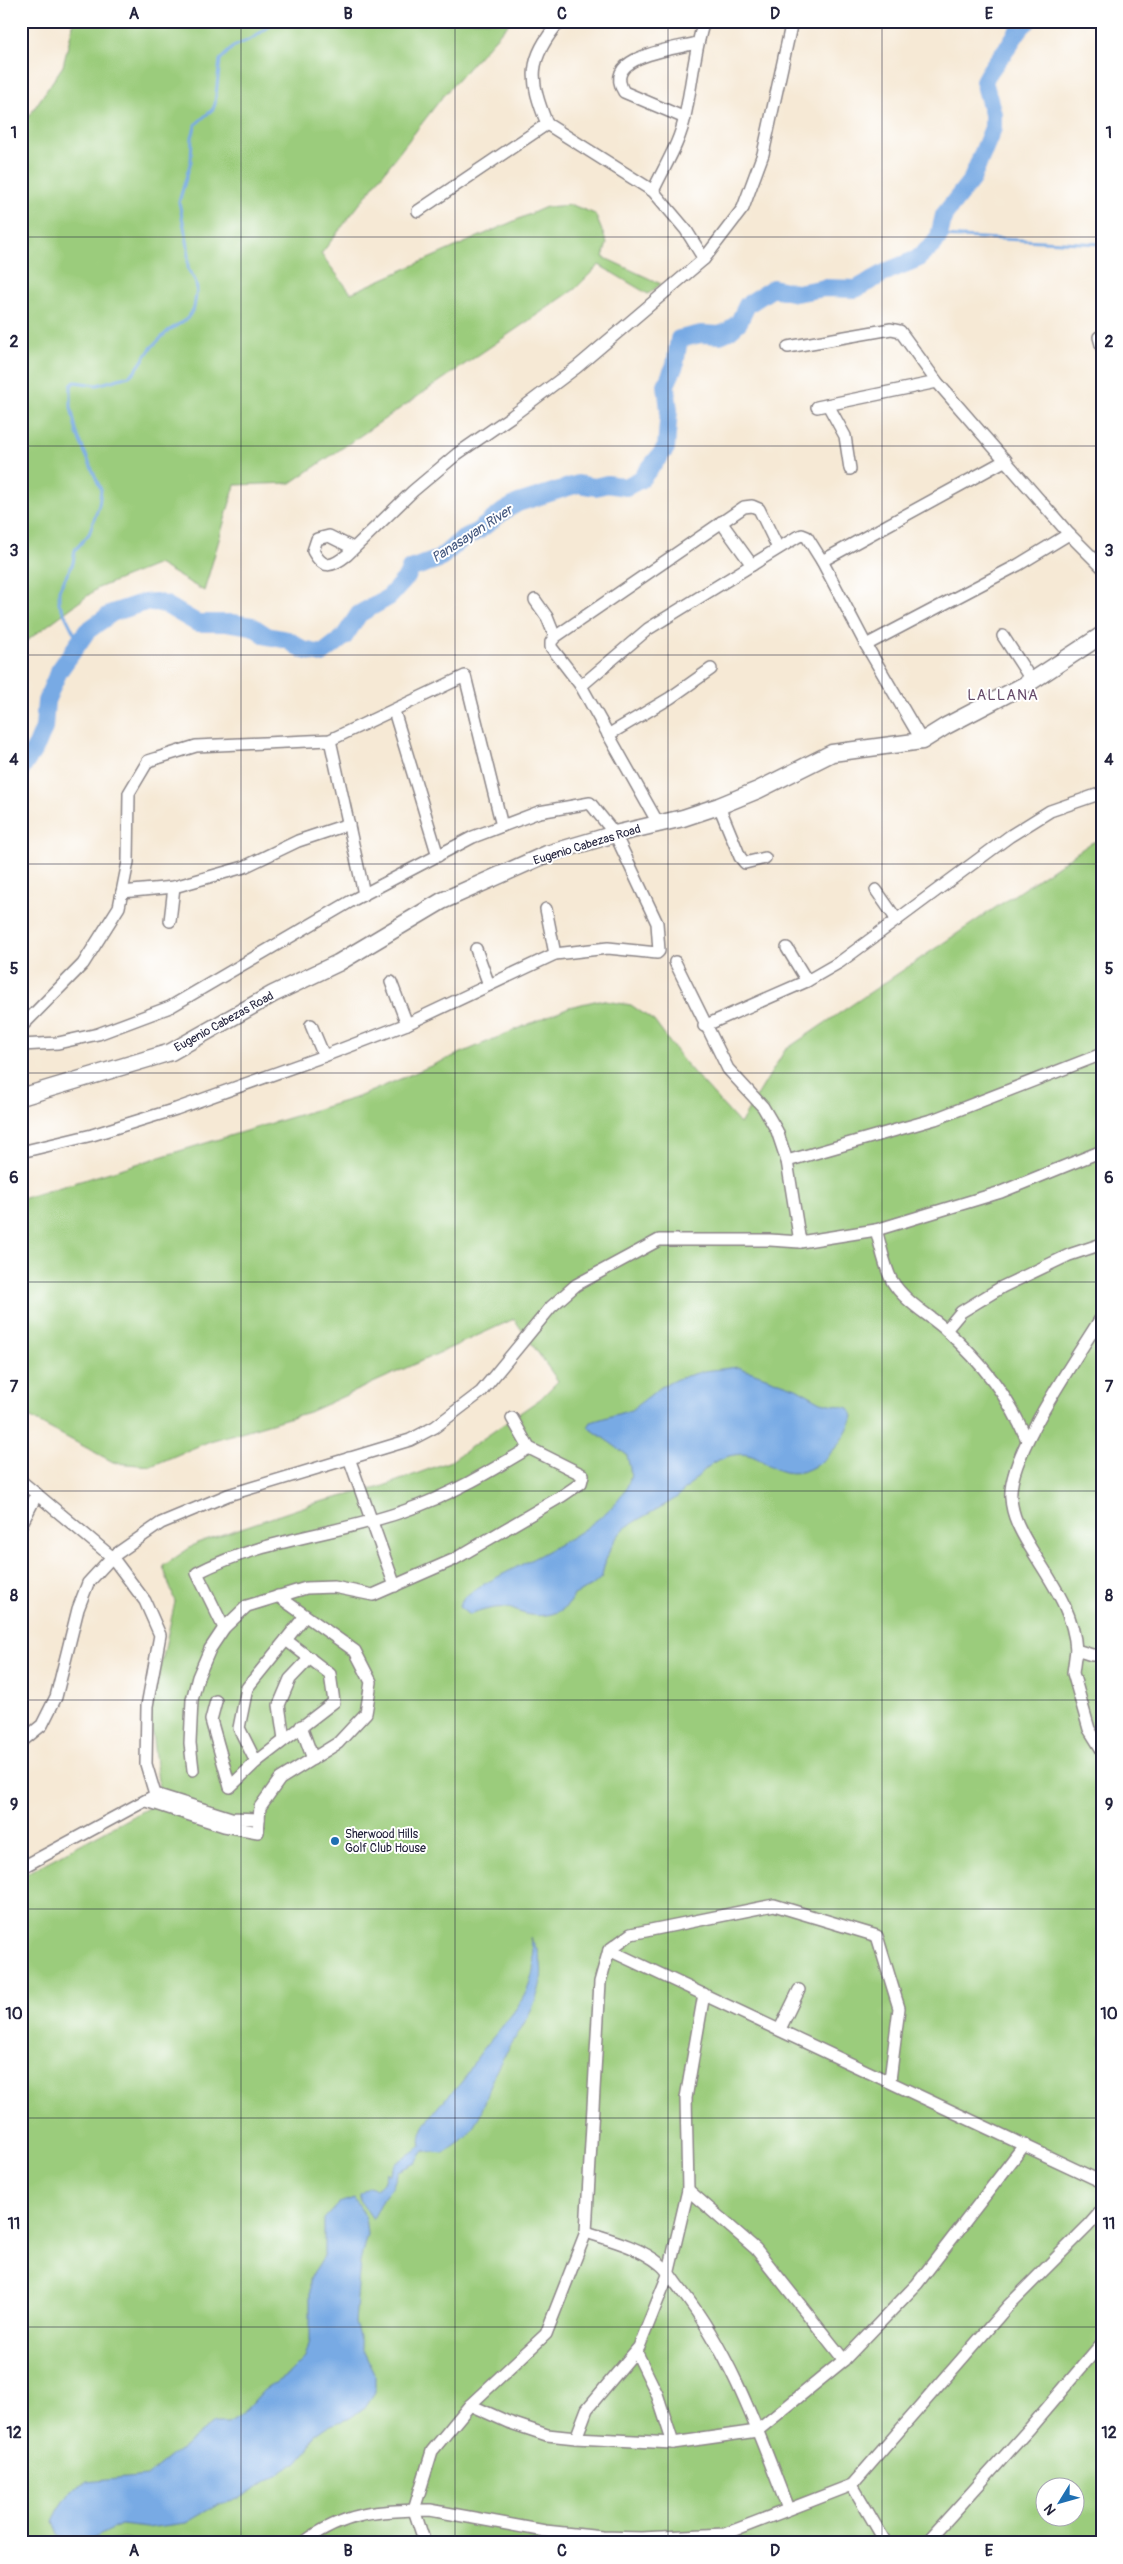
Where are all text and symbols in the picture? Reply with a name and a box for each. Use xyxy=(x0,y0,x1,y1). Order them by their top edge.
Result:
text: A xyxy=(129,4,140,24)
text: B xyxy=(343,4,353,24)
text: C xyxy=(557,4,567,24)
text: D xyxy=(770,4,780,24)
text: E xyxy=(985,4,994,24)
text: 1 xyxy=(11,123,17,143)
text: 1 xyxy=(1106,123,1112,143)
text: 2 xyxy=(10,332,19,352)
text: 2 xyxy=(1105,332,1114,352)
water label: Panasayan River xyxy=(428,501,517,566)
text: 3 xyxy=(10,541,19,561)
text: 3 xyxy=(1105,541,1114,561)
district label: LALLANA xyxy=(967,686,1039,705)
text: 4 xyxy=(9,750,19,770)
text: 4 xyxy=(1104,750,1114,770)
street label: Eugenio Cabezas Road xyxy=(532,822,643,868)
text: 5 xyxy=(10,959,19,979)
text: 5 xyxy=(1105,959,1114,979)
street label: Eugenio Cabezas Road xyxy=(172,988,276,1056)
text: 6 xyxy=(9,1168,19,1188)
text: 6 xyxy=(1104,1168,1114,1188)
text: 7 xyxy=(10,1377,19,1397)
text: 7 xyxy=(1105,1377,1114,1397)
text: 8 xyxy=(10,1586,18,1606)
text: 8 xyxy=(1105,1586,1113,1606)
text: 9 xyxy=(10,1795,18,1815)
text: 9 xyxy=(1105,1795,1113,1815)
place label: Sherwood Hills Golf Club House xyxy=(345,1827,426,1856)
marker: Sherwood Hills Golf Club House xyxy=(329,1835,341,1847)
text: 10 xyxy=(5,2004,23,2024)
text: 10 xyxy=(1100,2004,1118,2024)
text: 11 xyxy=(8,2214,20,2234)
text: 11 xyxy=(1103,2214,1115,2234)
text: 12 xyxy=(6,2423,22,2443)
text: 12 xyxy=(1101,2423,1117,2443)
north arrow xyxy=(1036,2476,1086,2526)
text: N xyxy=(1040,2501,1060,2518)
text: A xyxy=(129,2541,140,2561)
text: B xyxy=(343,2541,353,2561)
text: C xyxy=(557,2541,567,2561)
text: D xyxy=(770,2541,780,2561)
text: E xyxy=(985,2541,994,2561)

